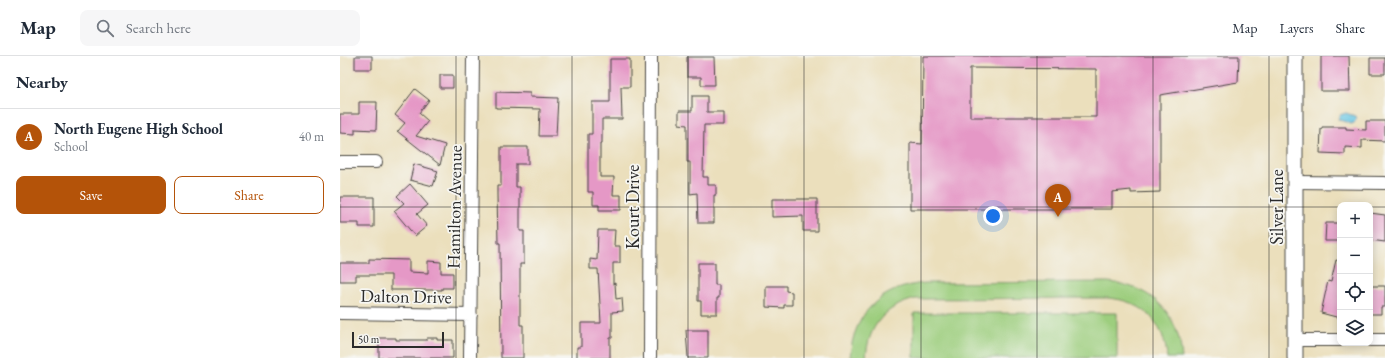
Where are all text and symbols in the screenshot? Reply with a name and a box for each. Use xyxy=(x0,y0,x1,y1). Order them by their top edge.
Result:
search box xyxy=(80,10,360,46)
text: Map xyxy=(20,15,56,40)
icon: search xyxy=(94,17,116,39)
text: Search here xyxy=(126,18,191,37)
text: Map xyxy=(1232,19,1257,37)
text: Layers xyxy=(1279,19,1314,37)
text: Share xyxy=(1336,19,1365,37)
text: Nearby xyxy=(16,71,68,93)
text: North Eugene High School xyxy=(54,119,223,138)
text: A xyxy=(24,128,34,145)
text: 40 m xyxy=(299,128,324,145)
text: School xyxy=(54,138,88,155)
street label: Hamilton Avenue xyxy=(441,145,467,269)
street label: Kourt Drive xyxy=(621,165,644,249)
street label: Silver Lane xyxy=(1265,169,1288,245)
button: Save xyxy=(16,176,166,214)
button: Share xyxy=(174,176,324,214)
pin: A xyxy=(1045,184,1071,217)
map controls xyxy=(1337,202,1373,346)
button: + xyxy=(1337,202,1373,238)
your location xyxy=(983,206,1003,226)
button: − xyxy=(1337,238,1373,274)
button: locate xyxy=(1337,274,1373,310)
street label: Dalton Drive xyxy=(360,284,452,308)
button: layers xyxy=(1337,310,1373,346)
scale bar xyxy=(352,330,444,349)
text: 50 m xyxy=(358,332,379,346)

